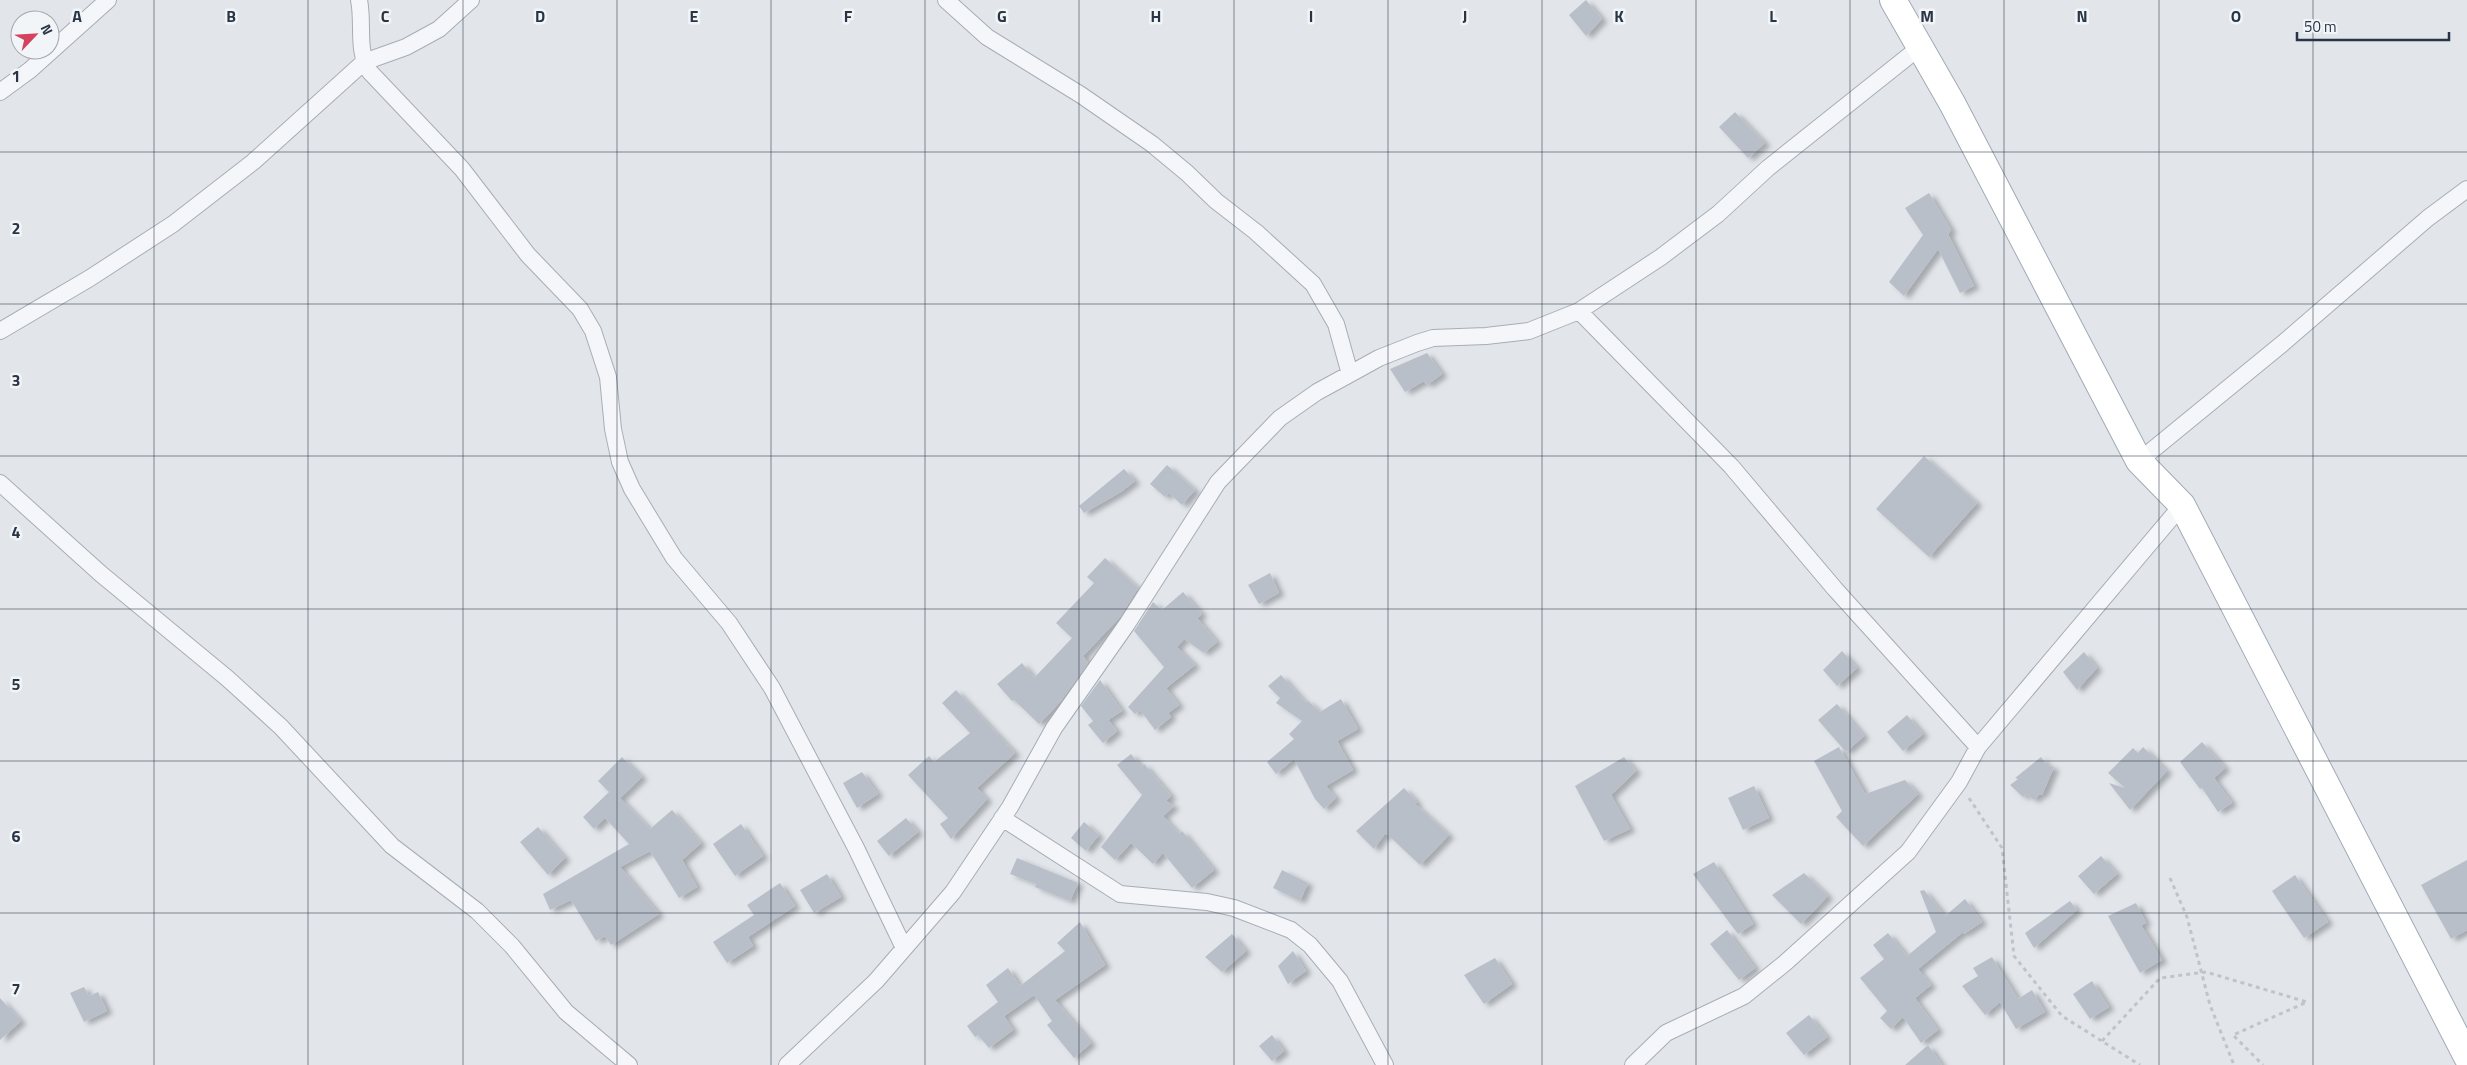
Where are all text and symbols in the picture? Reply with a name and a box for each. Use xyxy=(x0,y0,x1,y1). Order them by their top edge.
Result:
text: A xyxy=(72,4,82,28)
text: B xyxy=(226,4,236,28)
text: C xyxy=(381,4,390,28)
text: D xyxy=(535,4,545,28)
text: E xyxy=(690,4,699,28)
text: F xyxy=(844,4,853,28)
text: G xyxy=(997,4,1007,28)
text: H xyxy=(1151,4,1161,28)
text: I xyxy=(1309,4,1313,28)
text: J xyxy=(1463,4,1467,28)
text: K xyxy=(1614,4,1624,28)
text: L xyxy=(1769,4,1777,28)
text: M xyxy=(1920,4,1934,28)
text: N xyxy=(2076,4,2088,28)
text: O xyxy=(2231,4,2241,28)
north arrow xyxy=(10,10,60,60)
scale bar xyxy=(2297,10,2450,42)
text: 50 m xyxy=(2304,15,2337,38)
text: N xyxy=(36,20,59,38)
text: 1 xyxy=(12,64,20,88)
text: 2 xyxy=(12,216,20,240)
text: 3 xyxy=(12,368,20,392)
text: 4 xyxy=(12,520,21,544)
text: 5 xyxy=(12,672,21,696)
text: 6 xyxy=(12,824,21,848)
text: 7 xyxy=(12,977,20,1001)

